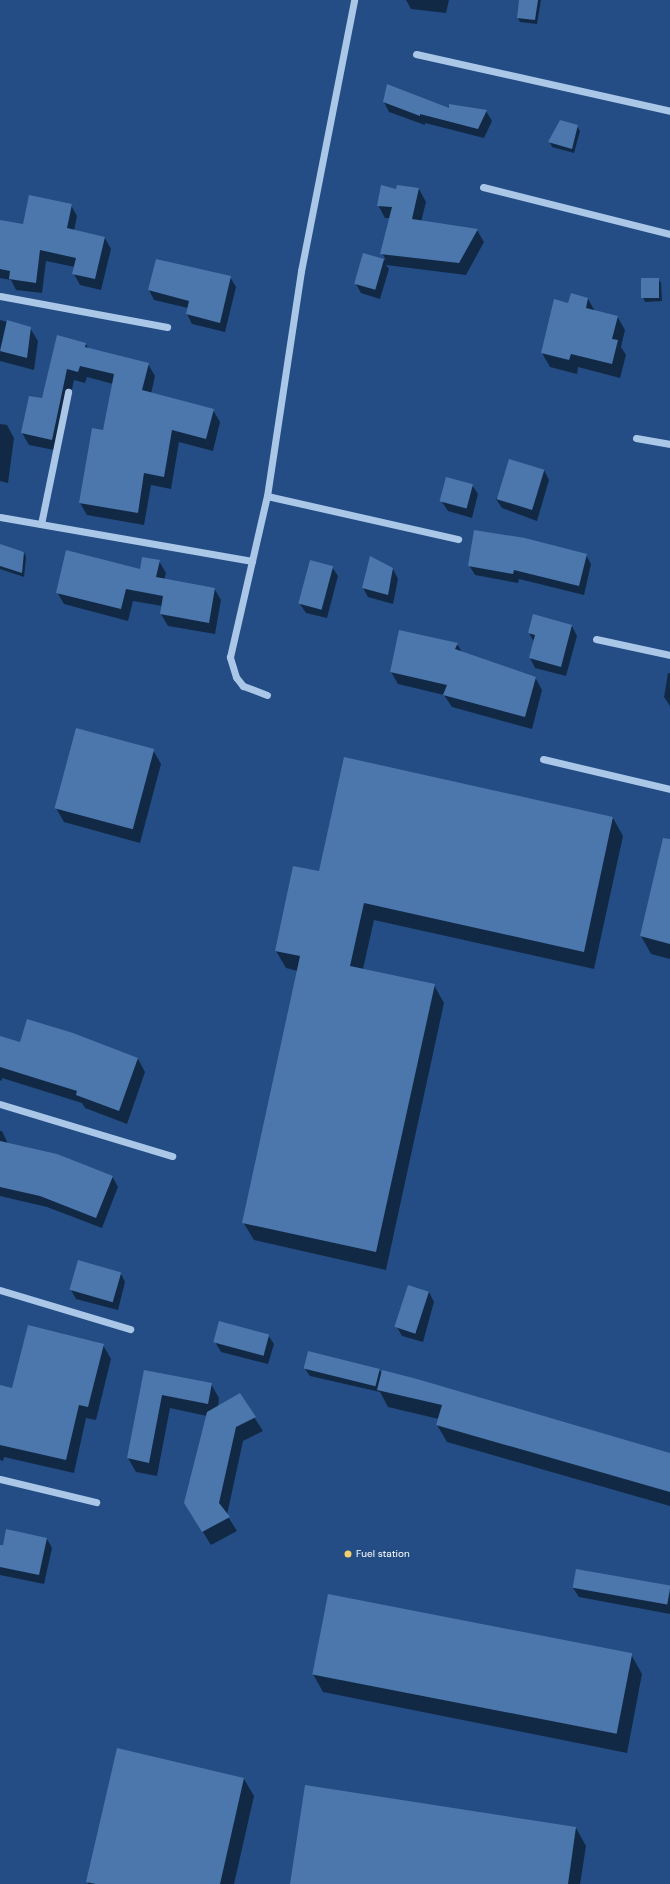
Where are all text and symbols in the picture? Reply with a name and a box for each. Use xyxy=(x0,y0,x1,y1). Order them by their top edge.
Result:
place label: Fuel station xyxy=(356,1548,410,1560)
marker: Fuel station xyxy=(343,1549,353,1559)

